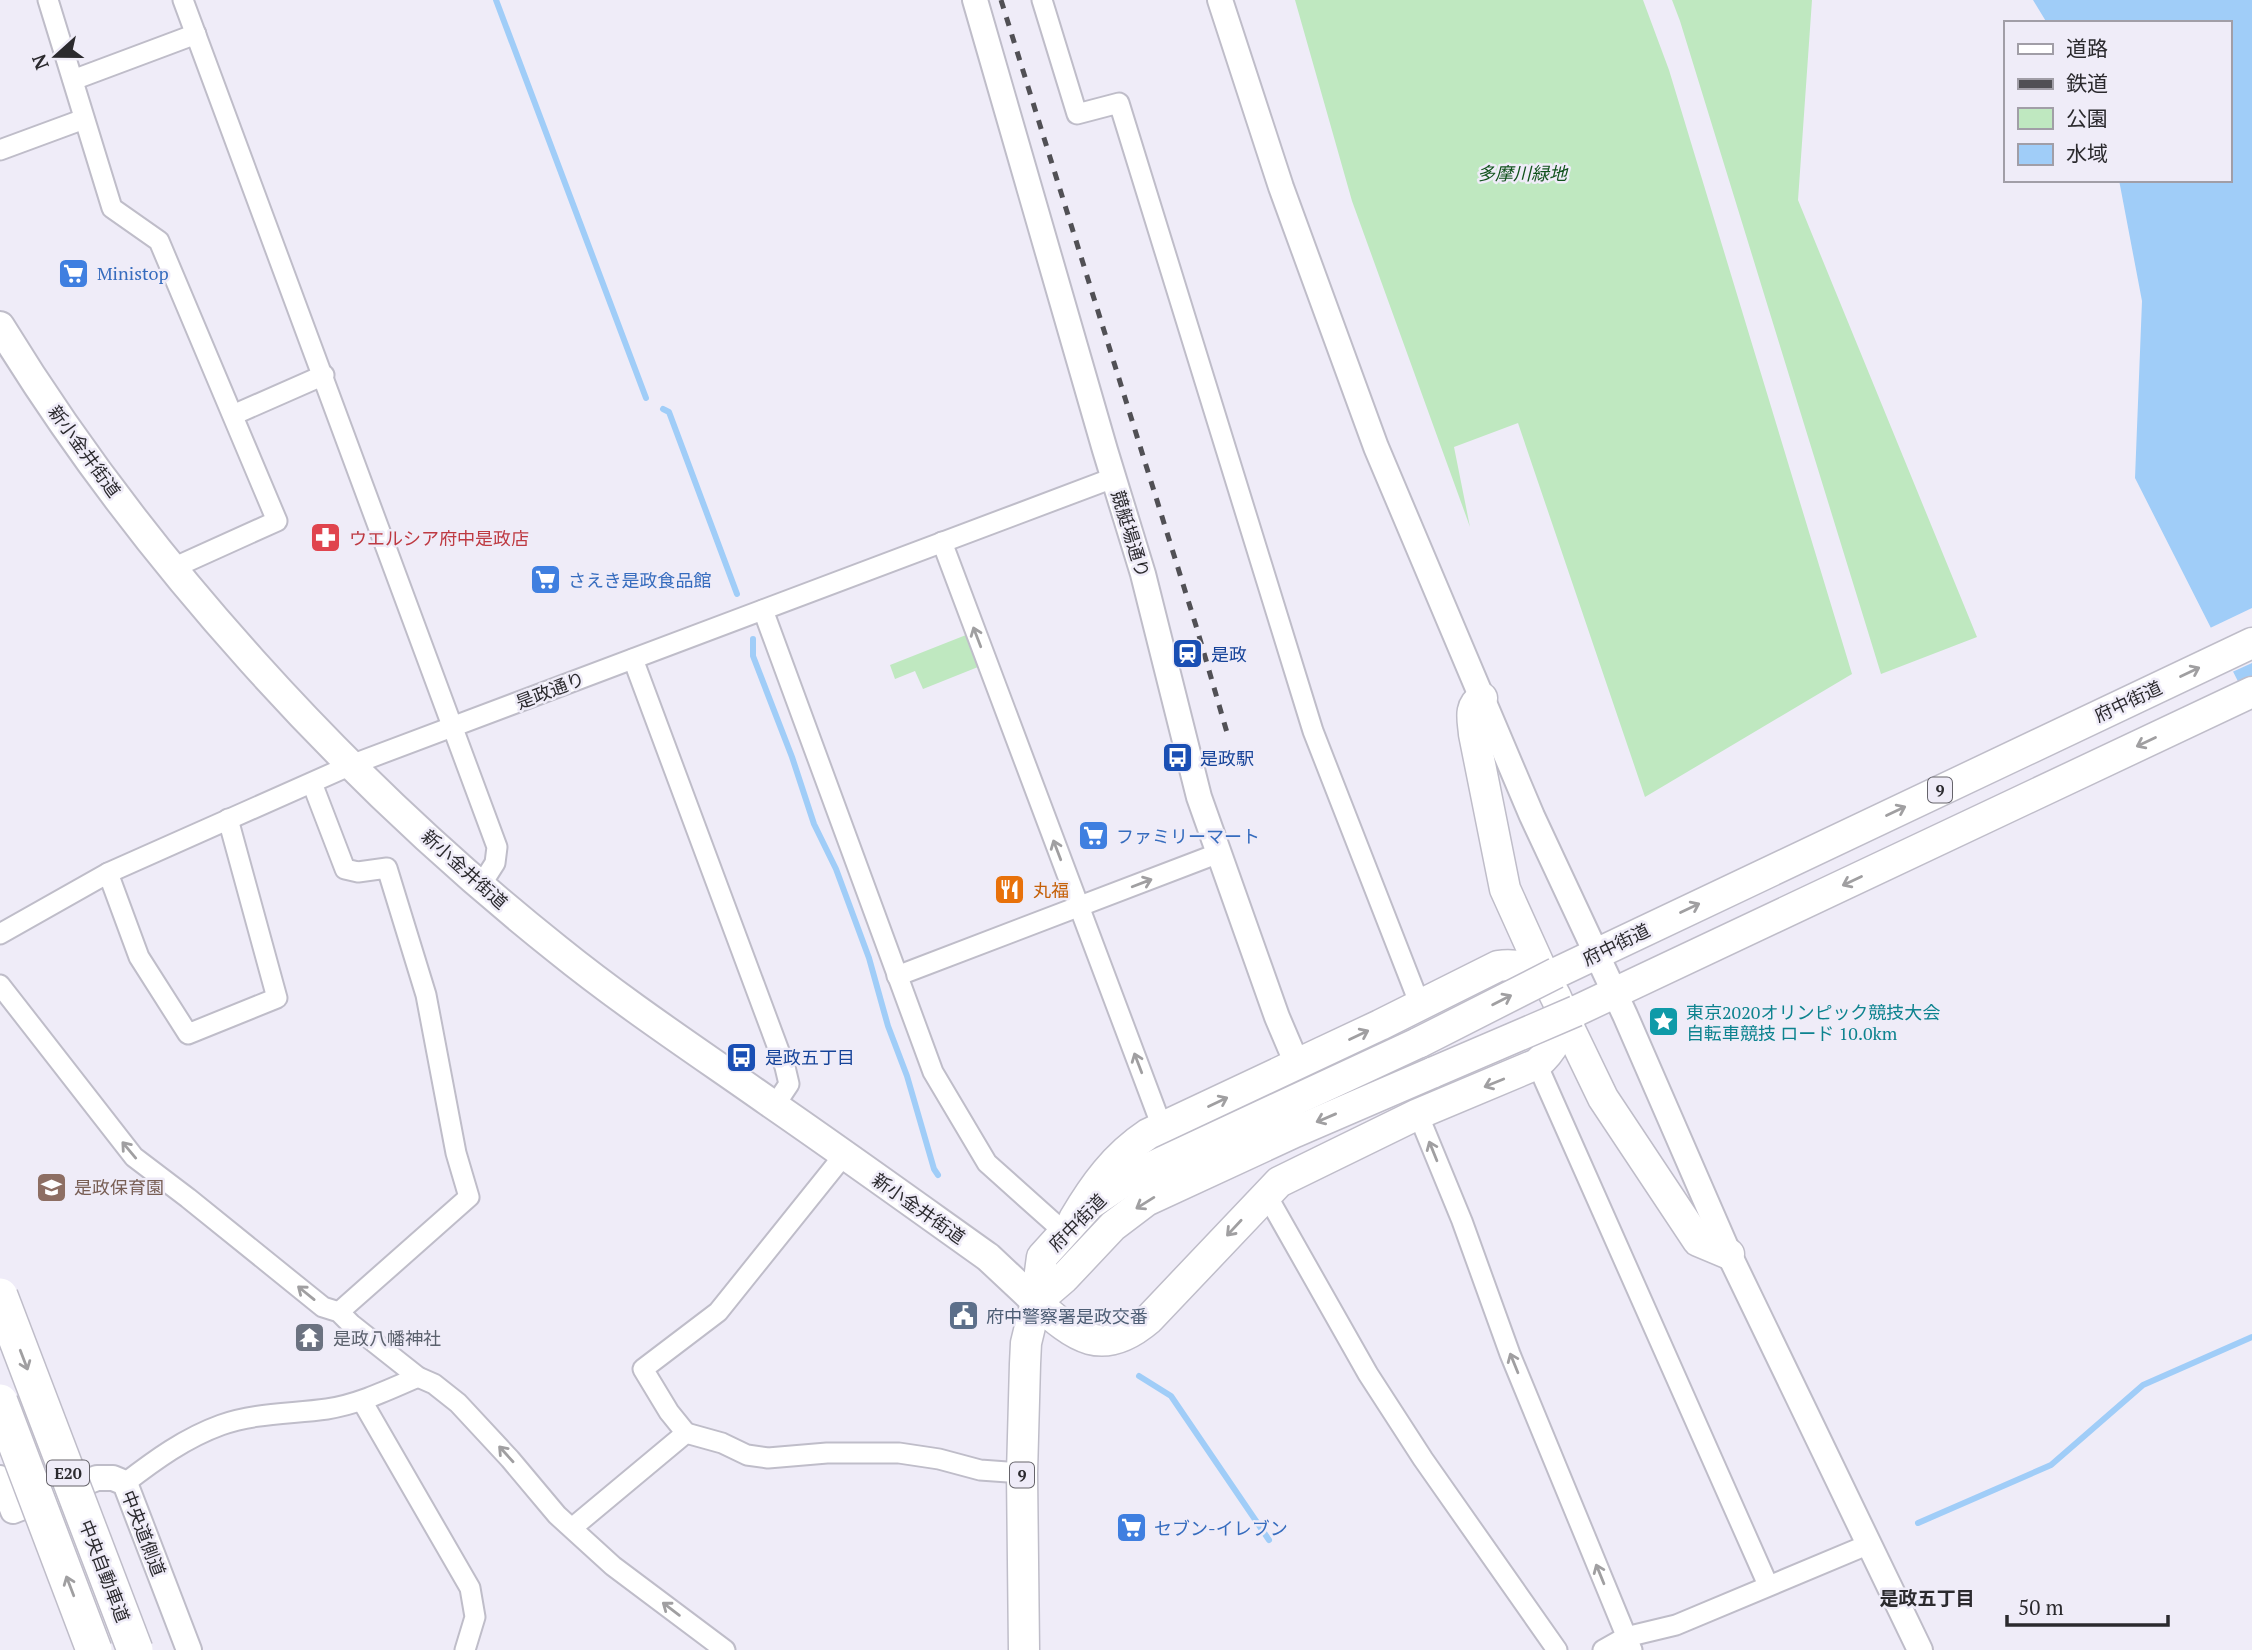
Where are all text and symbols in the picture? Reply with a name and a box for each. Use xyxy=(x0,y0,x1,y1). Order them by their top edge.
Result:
north arrow xyxy=(21,21,91,91)
legend xyxy=(2004,21,2231,182)
text: 道路 xyxy=(2066,34,2108,62)
text: N xyxy=(25,51,54,73)
text: 鉄道 xyxy=(2066,69,2108,97)
text: 公園 xyxy=(2066,104,2108,132)
text: 水域 xyxy=(2066,139,2108,167)
park label: 多摩川緑地 xyxy=(1477,161,1569,185)
supermarket icon: Ministop xyxy=(57,256,91,290)
place label: Ministop xyxy=(97,261,169,285)
street label: 新小金井街道 xyxy=(44,400,126,502)
street label: 競艇場通り xyxy=(1106,487,1156,581)
pharmacy icon: ウエルシア府中是政店 xyxy=(309,521,343,555)
place label: ウエルシア府中是政店 xyxy=(349,526,529,550)
supermarket icon: さえき是政食品館 xyxy=(528,563,562,597)
place label: さえき是政食品館 xyxy=(568,568,711,592)
one-way arrow xyxy=(970,627,983,649)
station icon: 是政 xyxy=(1171,637,1205,671)
place label: 是政 xyxy=(1211,642,1247,666)
one-way arrow xyxy=(2179,665,2201,678)
street label: 是政通り xyxy=(512,666,588,714)
street label: 府中街道 xyxy=(2090,675,2166,727)
one-way arrow xyxy=(2136,735,2157,749)
bus stop icon: 是政駅 xyxy=(1160,741,1194,775)
place label: 是政駅 xyxy=(1200,746,1254,770)
road number: 9 xyxy=(1928,778,1952,803)
one-way arrow xyxy=(1885,804,1906,817)
supermarket icon: ファミリーマート xyxy=(1076,819,1110,853)
street label: 新小金井街道 xyxy=(417,824,513,914)
place label: ファミリーマート xyxy=(1116,824,1260,848)
one-way arrow xyxy=(1050,840,1063,862)
restaurant icon: 丸福 xyxy=(993,873,1027,907)
one-way arrow xyxy=(1131,875,1153,888)
one-way arrow xyxy=(1842,875,1863,888)
place label: 丸福 xyxy=(1033,878,1069,902)
one-way arrow xyxy=(1679,901,1701,914)
street label: 府中街道 xyxy=(1578,917,1654,971)
one-way arrow xyxy=(1491,993,1512,1006)
place label: 東京2020オリンピック競技大会 自転車競技 ロード 10.0km xyxy=(1686,1000,1940,1045)
place icon: 東京2020オリンピック競技大会 自転車競技 ロード 10.0km xyxy=(1646,1005,1680,1039)
one-way arrow xyxy=(1348,1028,1369,1041)
bus stop icon: 是政五丁目 xyxy=(725,1040,759,1074)
place label: 是政五丁目 xyxy=(765,1045,855,1069)
one-way arrow xyxy=(1130,1053,1143,1075)
one-way arrow xyxy=(1483,1078,1505,1091)
one-way arrow xyxy=(1206,1095,1228,1108)
one-way arrow xyxy=(1316,1113,1337,1126)
one-way arrow xyxy=(1426,1140,1439,1162)
one-way arrow xyxy=(121,1141,137,1159)
street label: 新小金井街道 xyxy=(868,1167,970,1249)
school or university icon: 是政保育園 xyxy=(34,1170,68,1204)
place label: 是政保育園 xyxy=(74,1175,164,1199)
street label: 府中街道 xyxy=(1043,1188,1111,1256)
one-way arrow xyxy=(1136,1195,1155,1210)
one-way arrow xyxy=(1226,1219,1242,1237)
one-way arrow xyxy=(297,1285,315,1300)
public building icon: 府中警察署是政交番 xyxy=(946,1299,980,1333)
place label: 府中警察署是政交番 xyxy=(986,1304,1148,1328)
temple icon: 是政八幡神社 xyxy=(293,1321,327,1355)
place label: 是政八幡神社 xyxy=(333,1326,441,1350)
one-way arrow xyxy=(19,1348,32,1370)
one-way arrow xyxy=(1507,1353,1520,1375)
one-way arrow xyxy=(497,1446,514,1463)
road number: E20 xyxy=(47,1460,89,1485)
road number: 9 xyxy=(1010,1462,1034,1488)
street label: 中央道側道 xyxy=(117,1487,171,1579)
supermarket icon: セブン-イレブン xyxy=(1114,1511,1148,1545)
street label: 中央自動車道 xyxy=(74,1516,136,1626)
place label: セブン-イレブン xyxy=(1154,1516,1288,1540)
one-way arrow xyxy=(1593,1563,1606,1585)
one-way arrow xyxy=(62,1576,75,1598)
scale bar xyxy=(2007,1584,2168,1628)
district label: 是政五丁目 xyxy=(1879,1585,1975,1610)
text: 50 m xyxy=(2018,1593,2064,1621)
one-way arrow xyxy=(662,1601,681,1616)

